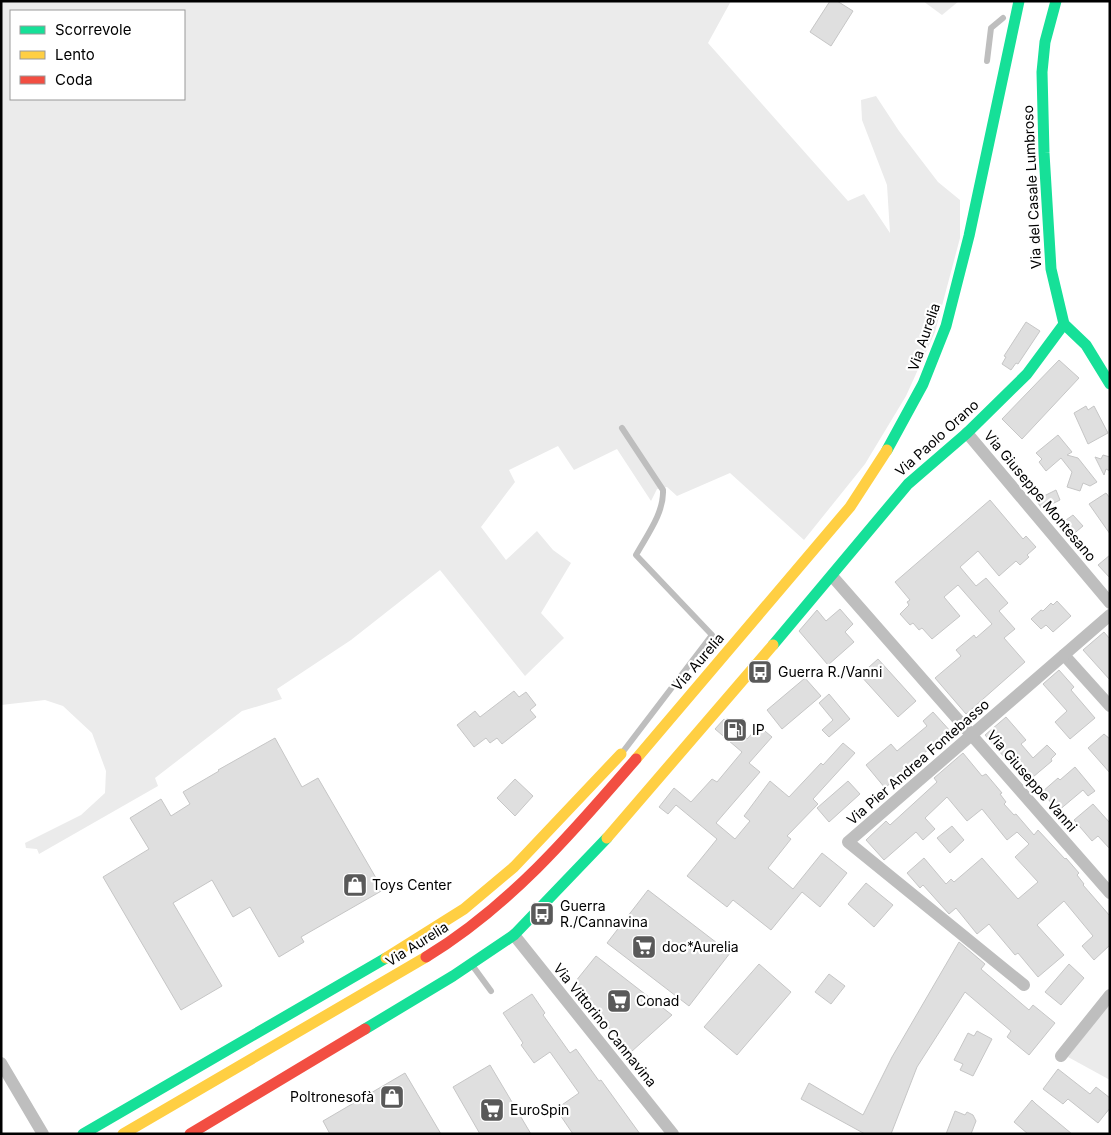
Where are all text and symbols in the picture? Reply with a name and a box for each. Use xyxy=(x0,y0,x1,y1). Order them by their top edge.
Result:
legend xyxy=(10,10,185,100)
text: Scorrevole xyxy=(55,20,131,39)
text: Lento xyxy=(55,45,95,64)
text: Coda xyxy=(55,70,93,89)
street label: Via del Casale Lumbroso xyxy=(1019,105,1044,269)
street label: Via Aurelia xyxy=(904,301,943,373)
street label: Via Paolo Orano xyxy=(891,396,982,480)
street label: Via Giuseppe Montesano xyxy=(981,427,1100,565)
street label: Via Aurelia xyxy=(668,629,727,694)
bus stop icon: Guerra R./Vanni xyxy=(747,659,773,685)
place label: Guerra R./Vanni xyxy=(778,663,882,680)
street label: Via Pier Andrea Fontebasso xyxy=(843,695,992,828)
fuel station icon: IP xyxy=(722,717,748,743)
place label: IP xyxy=(752,721,765,738)
street label: Via Giuseppe Vanni xyxy=(984,727,1081,835)
shop icon: Toys Center xyxy=(342,872,368,898)
place label: Toys Center xyxy=(372,876,452,893)
place label: Guerra R./Cannavina xyxy=(560,897,648,930)
bus stop icon: Guerra R./Cannavina xyxy=(529,901,555,927)
street label: Via Aurelia xyxy=(382,918,451,970)
supermarket icon: doc*Aurelia xyxy=(631,934,657,960)
place label: doc*Aurelia xyxy=(662,938,739,955)
street label: Via Vittorino Cannavina xyxy=(550,959,660,1090)
supermarket icon: Conad xyxy=(606,988,632,1014)
place label: Conad xyxy=(636,992,679,1009)
shop icon: Poltronesofà xyxy=(379,1084,405,1110)
place label: Poltronesofà xyxy=(290,1088,374,1105)
supermarket icon: EuroSpin xyxy=(479,1097,505,1123)
place label: EuroSpin xyxy=(510,1101,569,1118)

